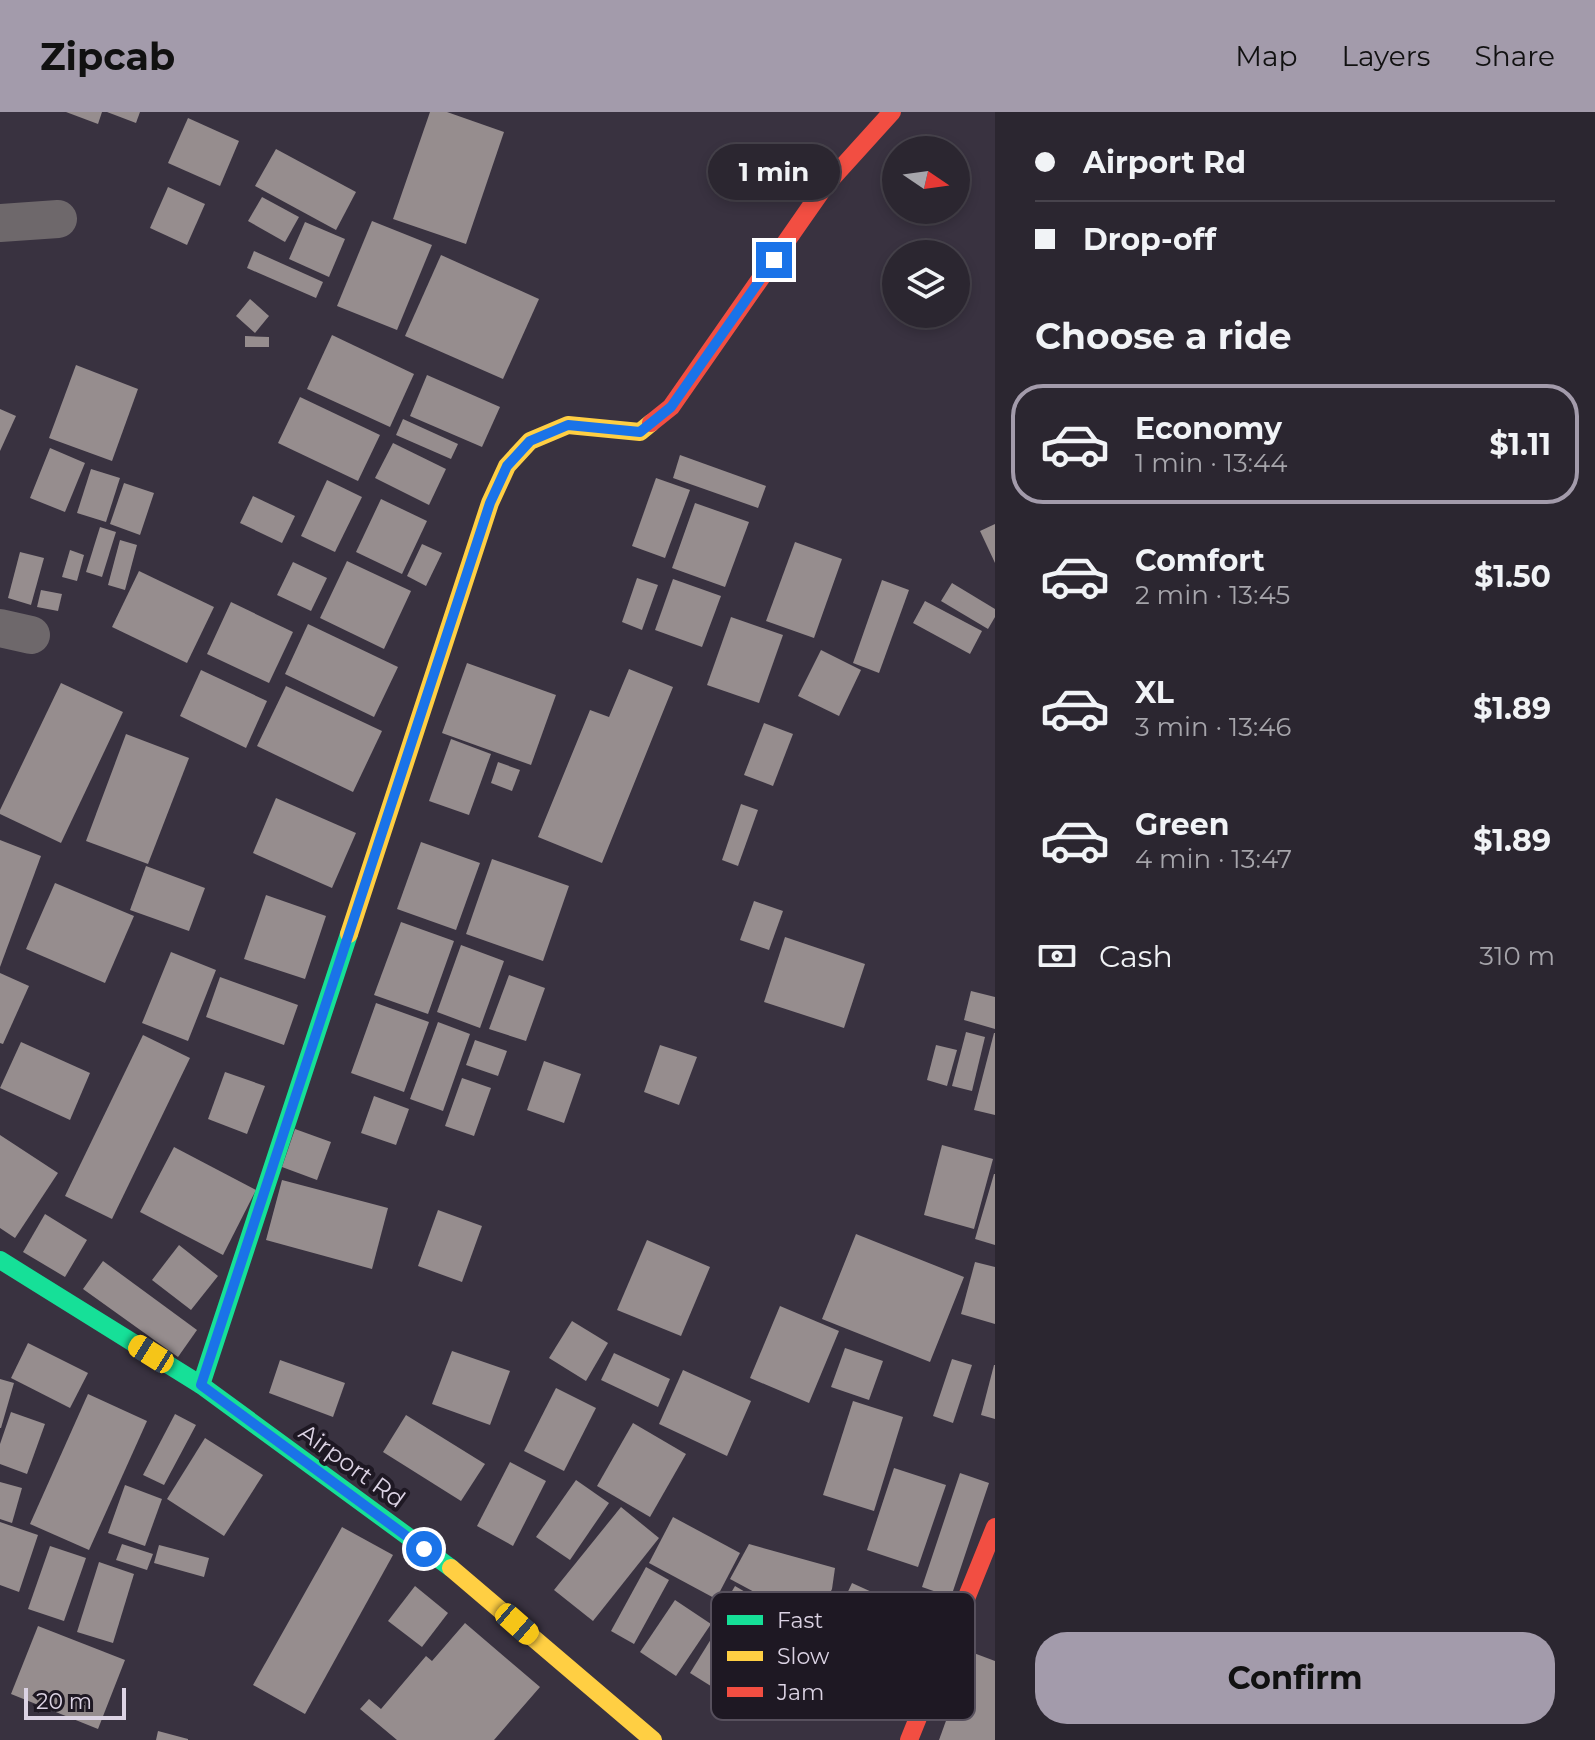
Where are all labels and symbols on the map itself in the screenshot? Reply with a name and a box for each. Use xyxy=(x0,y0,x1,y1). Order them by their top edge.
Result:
north arrow xyxy=(882,136,970,224)
callout: 1 min xyxy=(708,144,840,200)
route end xyxy=(756,242,792,278)
car xyxy=(124,1331,178,1377)
street label: Airport Rd xyxy=(294,1417,411,1514)
route start xyxy=(406,1531,442,1567)
legend xyxy=(711,1592,975,1720)
car xyxy=(491,1599,543,1649)
text: Fast xyxy=(777,1607,823,1634)
text: Slow xyxy=(777,1643,830,1670)
text: Jam xyxy=(776,1679,824,1706)
scale bar xyxy=(24,1684,126,1720)

